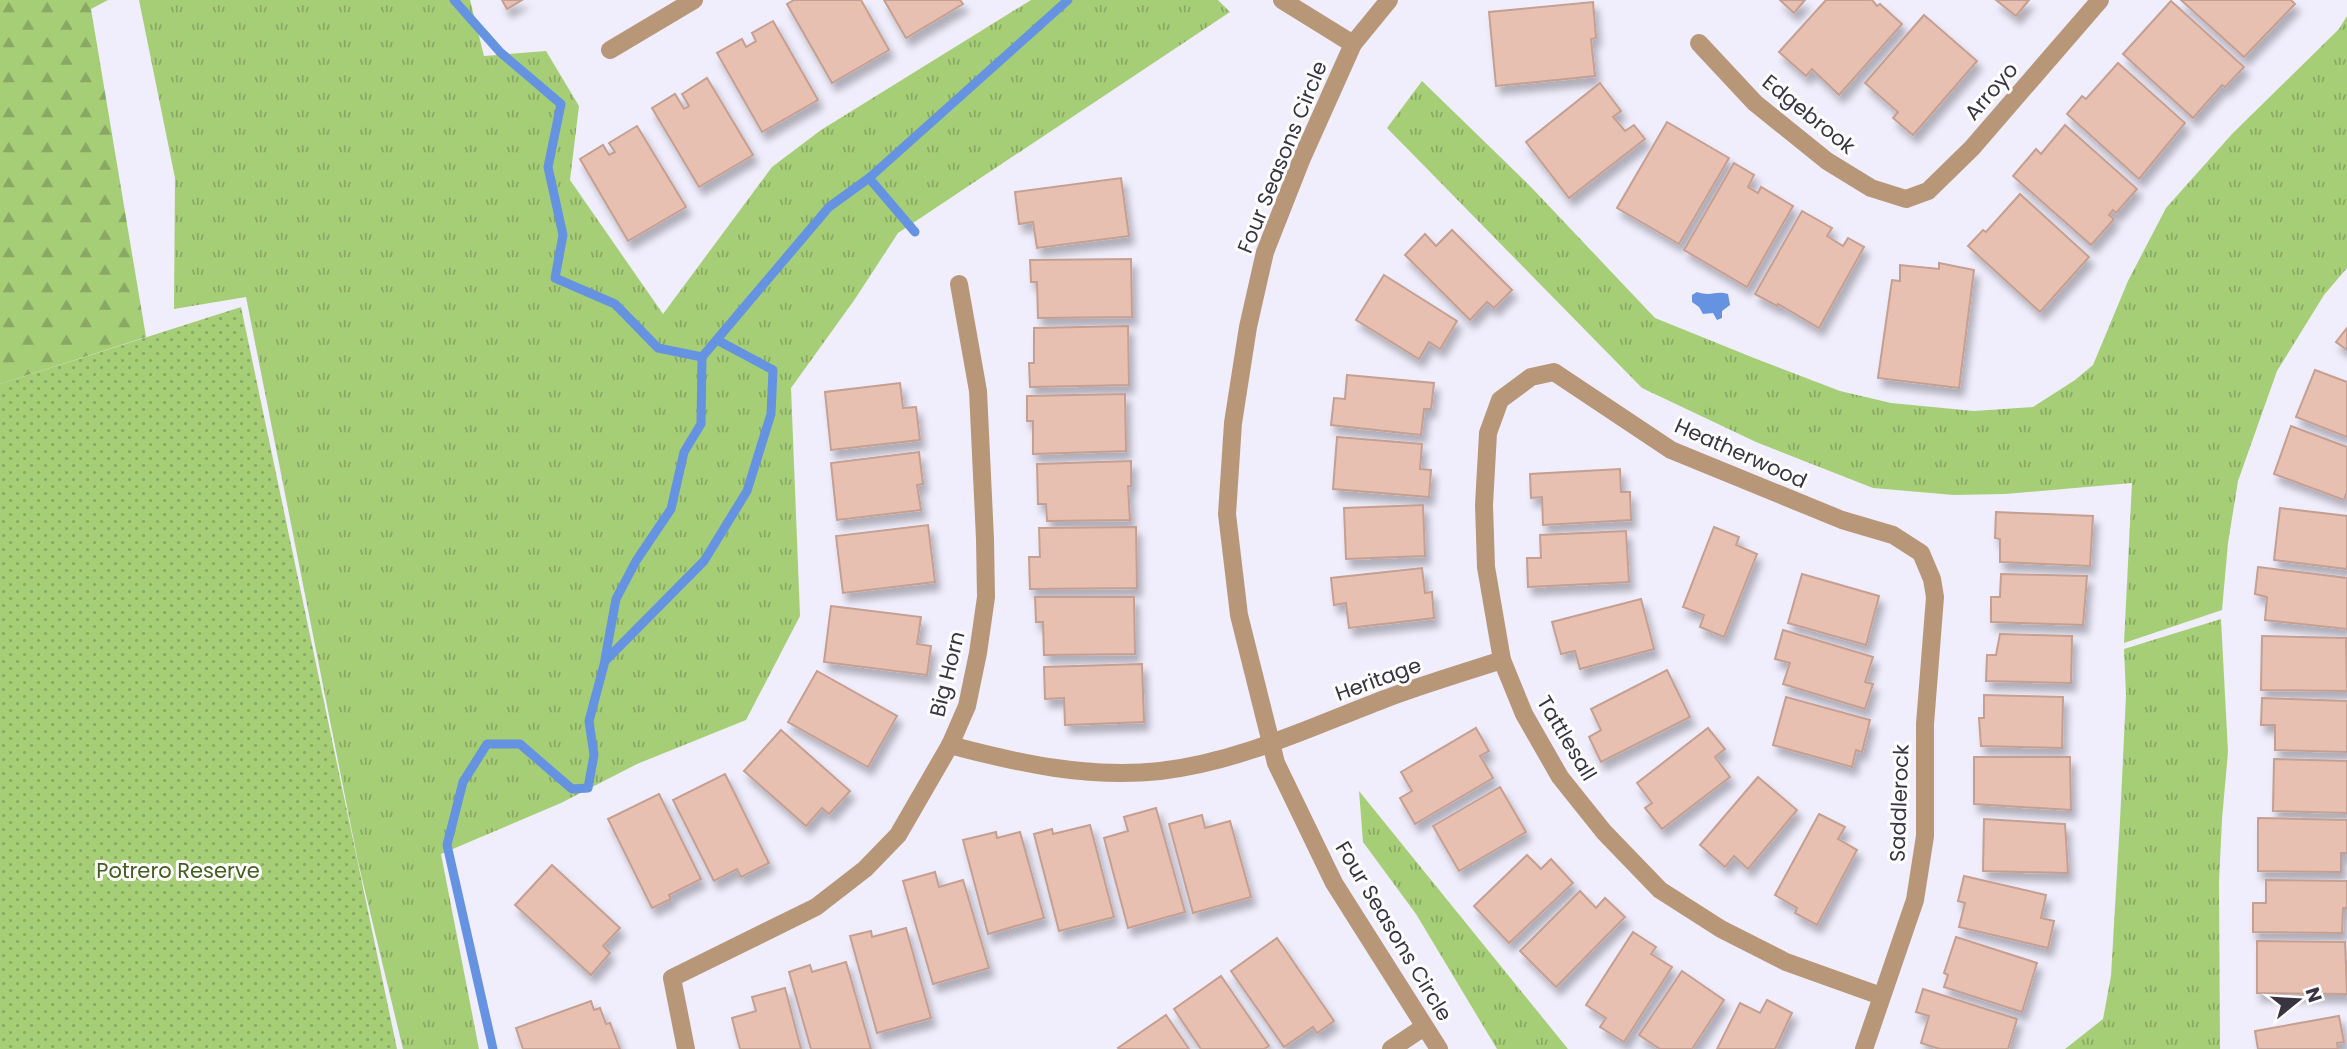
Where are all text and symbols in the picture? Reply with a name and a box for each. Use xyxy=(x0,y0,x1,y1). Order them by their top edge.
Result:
street label: Arroyo xyxy=(1958,56,2024,126)
street label: Four Seasons Circle xyxy=(1230,57,1334,257)
street label: Edgebrook xyxy=(1756,68,1862,161)
street label: Heatherwood xyxy=(1670,411,1812,495)
street label: Big Horn xyxy=(922,628,972,720)
street label: Heritage xyxy=(1331,650,1425,708)
street label: Tattlesall xyxy=(1530,690,1604,786)
street label: Saddlerock xyxy=(1882,743,1916,862)
street label: Four Seasons Circle xyxy=(1329,836,1459,1026)
park label: Potrero Reserve xyxy=(96,856,260,885)
north arrow xyxy=(2263,965,2333,1035)
text: N xyxy=(2299,984,2329,1006)

